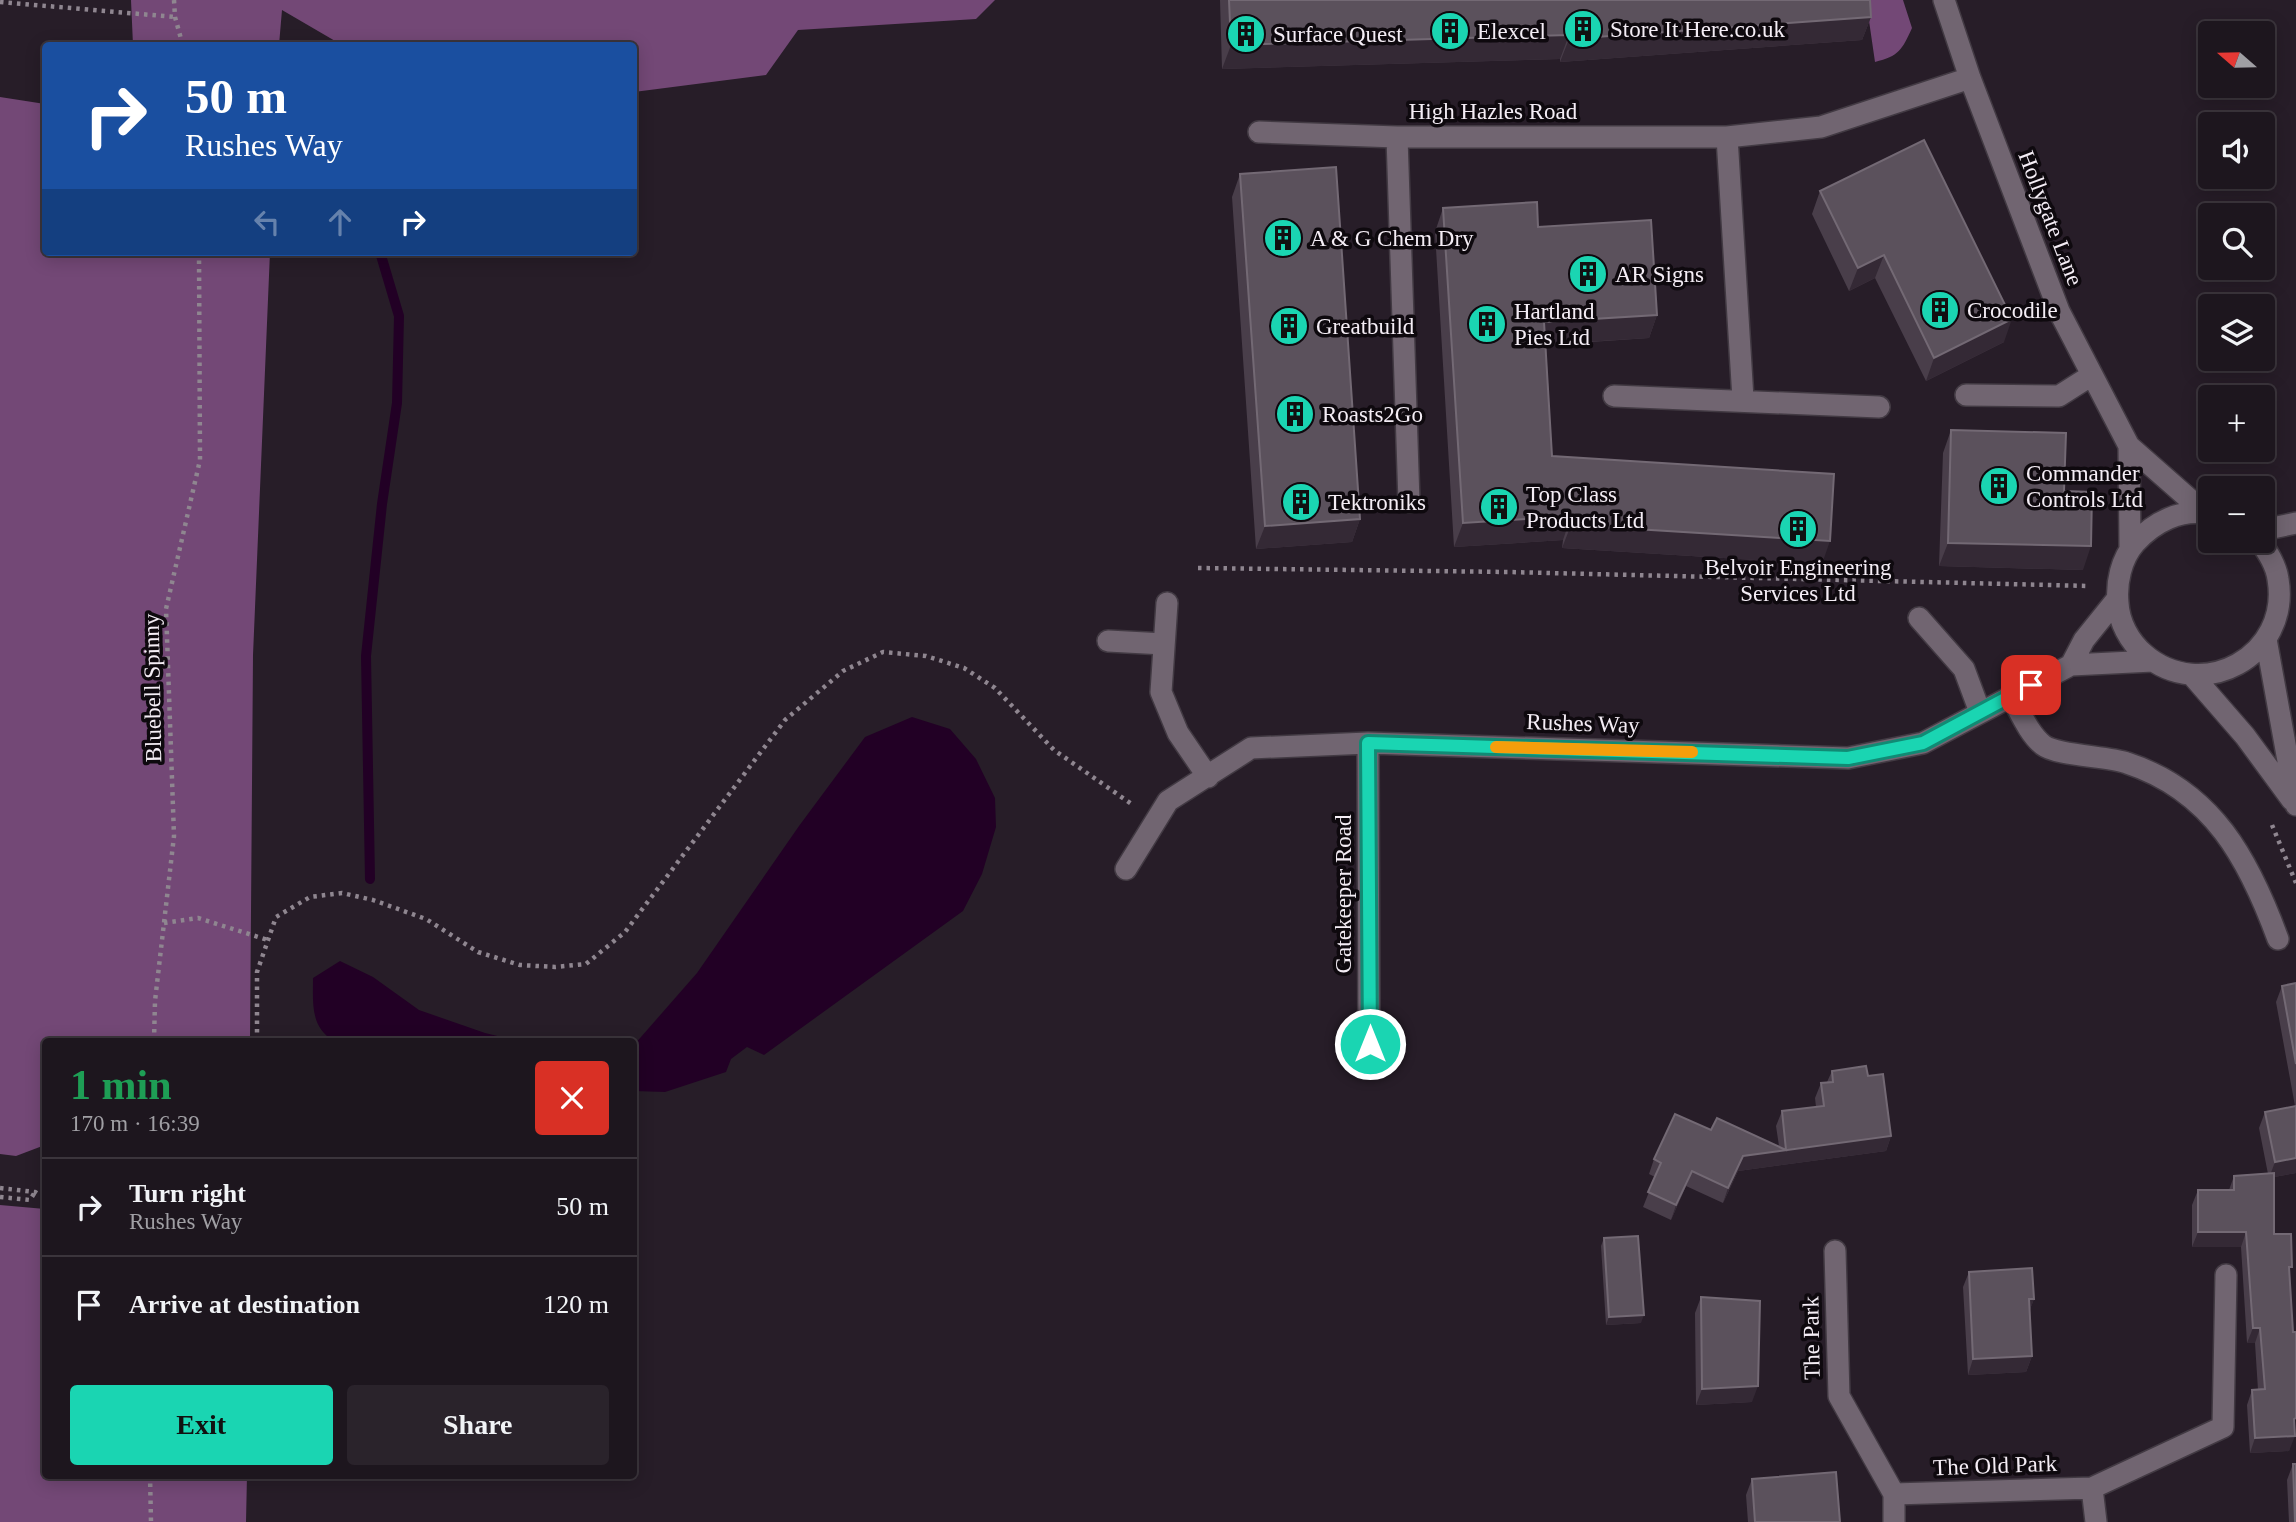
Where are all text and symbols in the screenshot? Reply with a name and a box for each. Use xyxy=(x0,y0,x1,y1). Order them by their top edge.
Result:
building icon: Store It Here.co.uk xyxy=(1562,8,1604,50)
building icon: Elexcel xyxy=(1429,10,1471,52)
building icon: Surface Quest xyxy=(1225,13,1267,55)
place label: Store It Here.co.uk xyxy=(1610,17,1785,42)
place label: Elexcel xyxy=(1477,19,1546,44)
north arrow xyxy=(2198,21,2275,98)
map controls xyxy=(2198,21,2275,553)
place label: Surface Quest xyxy=(1273,22,1403,47)
text: 50 m xyxy=(185,69,287,124)
icon: right xyxy=(70,70,161,161)
street label: High Hazles Road xyxy=(1409,99,1578,124)
button: sound xyxy=(2198,112,2275,189)
text: Rushes Way xyxy=(185,127,343,163)
street label: Hollygate Lane xyxy=(2013,147,2088,289)
icon: left xyxy=(248,203,286,241)
icon: ahead xyxy=(321,203,359,241)
icon: right xyxy=(394,203,432,241)
button: search xyxy=(2198,203,2275,280)
building icon: A & G Chem Dry xyxy=(1262,217,1304,259)
place label: A & G Chem Dry xyxy=(1310,226,1474,251)
building icon: AR Signs xyxy=(1567,253,1609,295)
place label: AR Signs xyxy=(1615,262,1704,287)
building icon: Crocodile xyxy=(1919,289,1961,331)
button: layers xyxy=(2198,294,2275,371)
place label: Crocodile xyxy=(1967,298,2058,323)
place label: Hartland Pies Ltd xyxy=(1514,299,1595,350)
building icon: Hartland Pies Ltd xyxy=(1466,303,1508,345)
building icon: Greatbuild xyxy=(1268,305,1310,347)
place label: Greatbuild xyxy=(1316,314,1415,339)
button: + xyxy=(2198,385,2275,462)
building icon: Roasts2Go xyxy=(1274,393,1316,435)
place label: Roasts2Go xyxy=(1322,402,1423,427)
place label: Commander Controls Ltd xyxy=(2026,461,2143,512)
building icon: Commander Controls Ltd xyxy=(1978,465,2020,507)
button: − xyxy=(2198,476,2275,553)
building icon: Tektroniks xyxy=(1280,481,1322,523)
place label: Top Class Products Ltd xyxy=(1526,482,1645,533)
building icon: Top Class Products Ltd xyxy=(1478,486,1520,528)
place label: Tektroniks xyxy=(1328,490,1426,515)
building icon: Belvoir Engineering Services Ltd xyxy=(1777,508,1819,550)
place label: Belvoir Engineering Services Ltd xyxy=(1704,555,1892,606)
street label: Bluebell Spinny xyxy=(139,613,166,763)
pin xyxy=(2001,655,2061,715)
icon: arrive xyxy=(2012,666,2050,704)
street label: Rushes Way xyxy=(1526,709,1641,738)
street label: Gatekeeper Road xyxy=(1331,814,1356,974)
position arrow xyxy=(1333,1007,1407,1081)
button: close xyxy=(535,1061,609,1135)
text: 1 min xyxy=(70,1062,172,1108)
text: 170 m · 16:39 xyxy=(70,1111,200,1136)
text: Turn right xyxy=(129,1179,246,1208)
icon: right xyxy=(70,1188,108,1226)
text: 50 m xyxy=(556,1192,609,1221)
text: Rushes Way xyxy=(129,1209,242,1234)
icon: arrive xyxy=(70,1286,108,1324)
text: Arrive at destination xyxy=(129,1290,360,1319)
text: 120 m xyxy=(543,1290,609,1319)
street label: The Park xyxy=(1798,1295,1825,1380)
button: Exit xyxy=(70,1385,333,1465)
button: Share xyxy=(347,1385,609,1465)
street label: The Old Park xyxy=(1933,1451,2058,1480)

